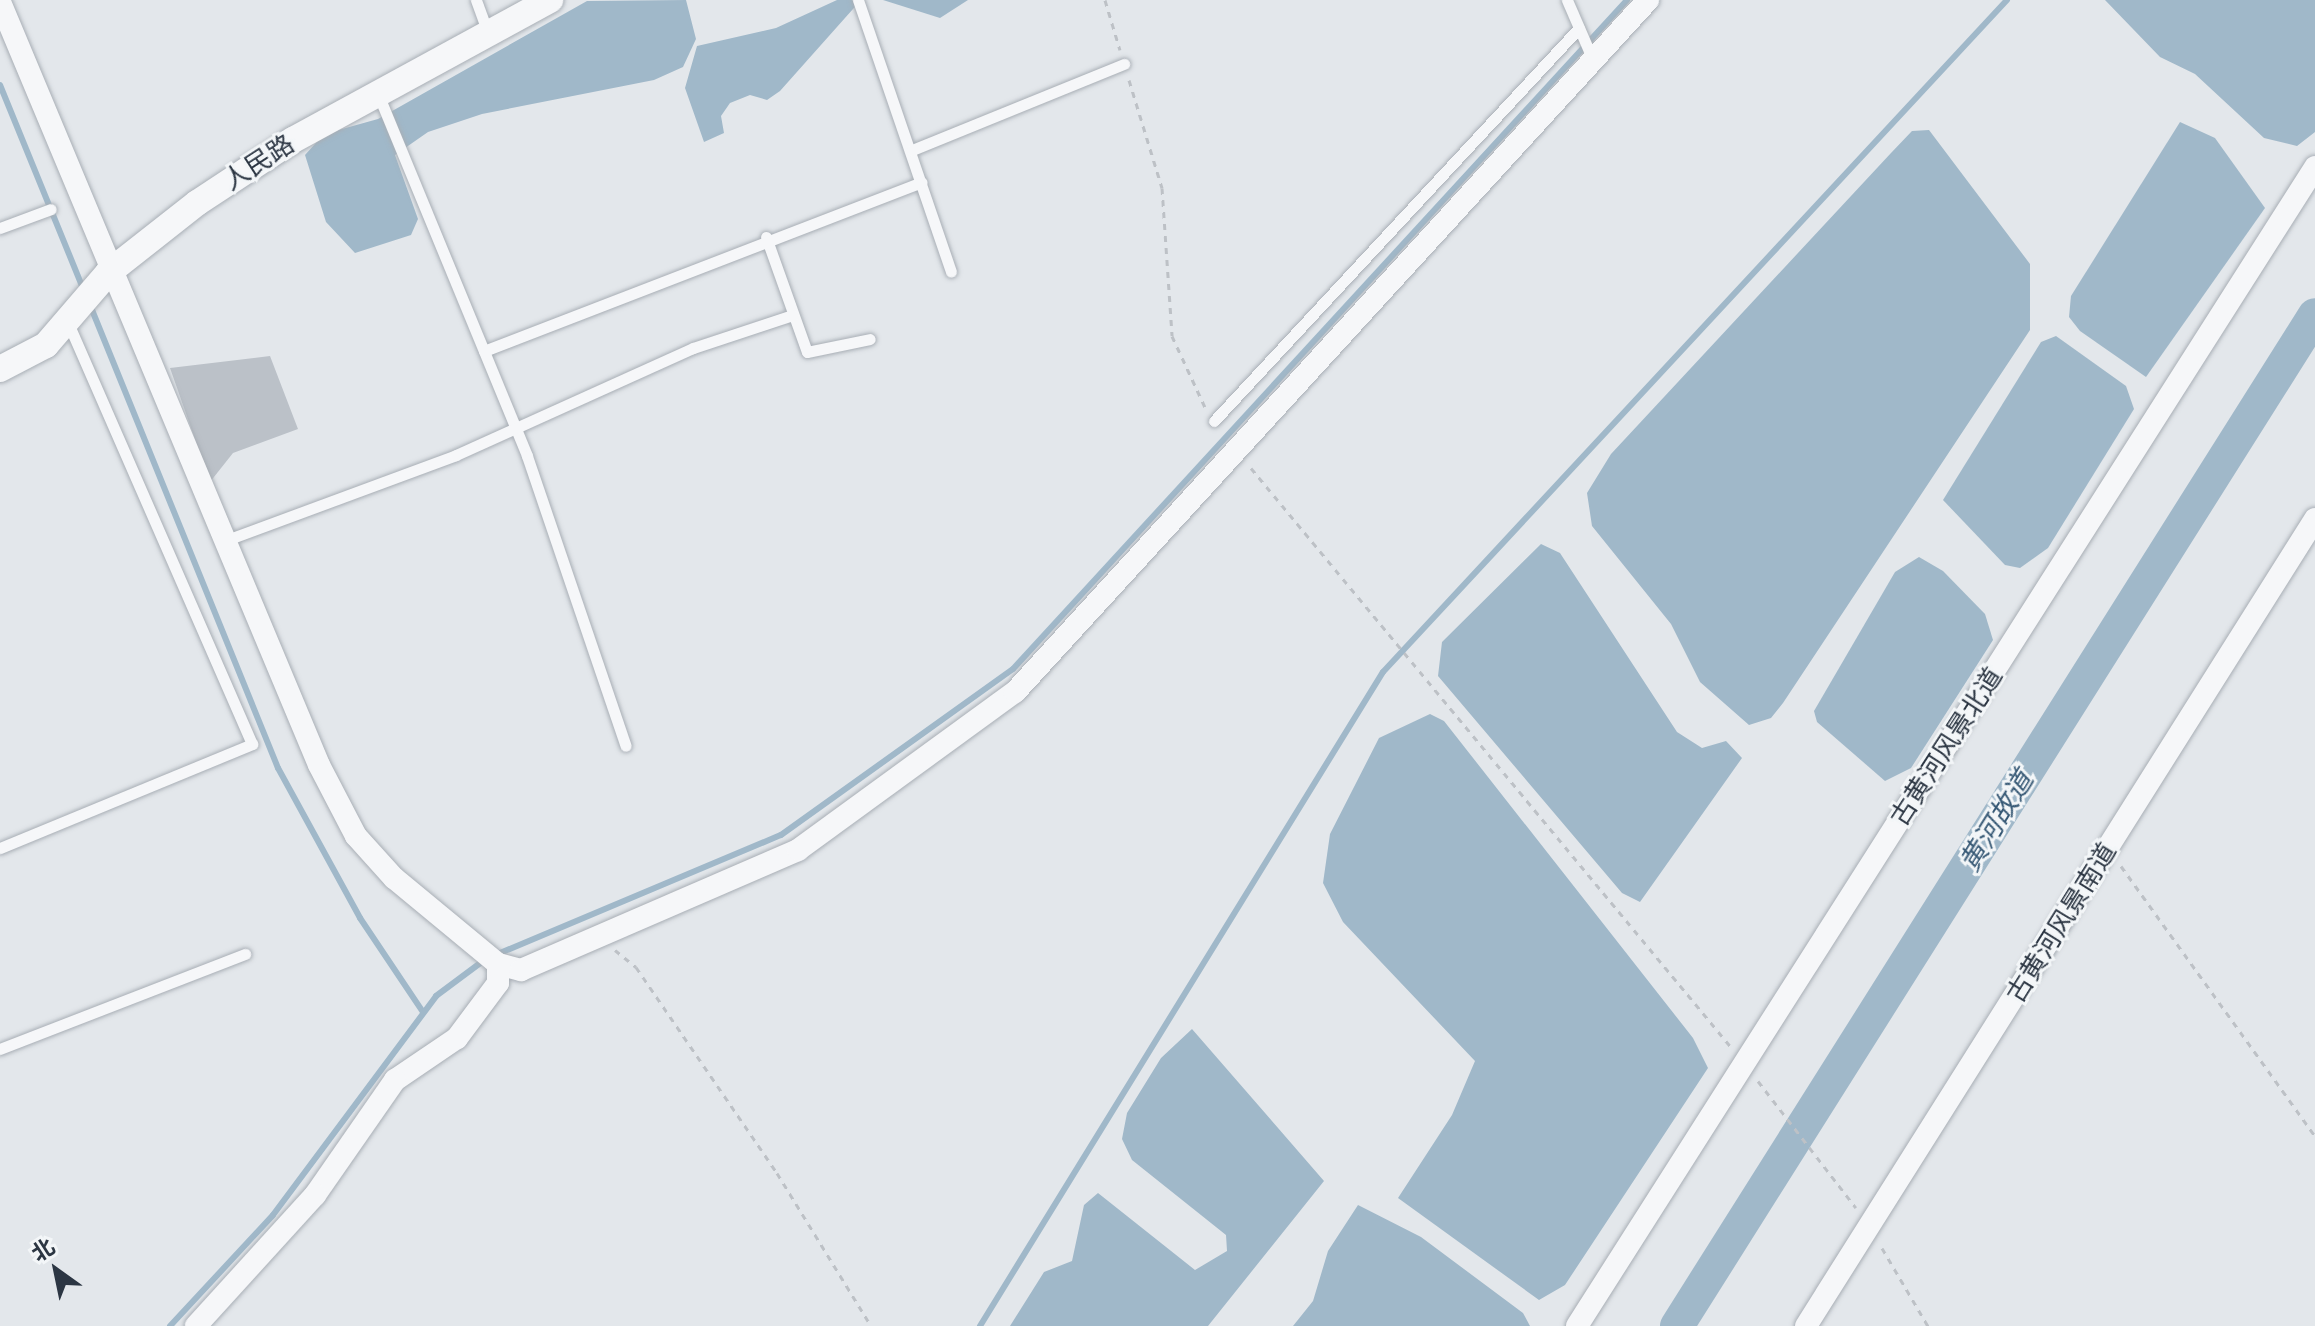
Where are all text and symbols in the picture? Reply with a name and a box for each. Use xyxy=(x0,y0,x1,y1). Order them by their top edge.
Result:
street label: 人民路 xyxy=(218,129,300,197)
street label: 古黄河风景北道 xyxy=(1884,662,2010,832)
water label: 黄河故道 xyxy=(1952,765,2040,877)
street label: 古黄河风景南道 xyxy=(2001,838,2123,1008)
north arrow xyxy=(16,1230,96,1310)
text: 北 xyxy=(26,1232,60,1268)

